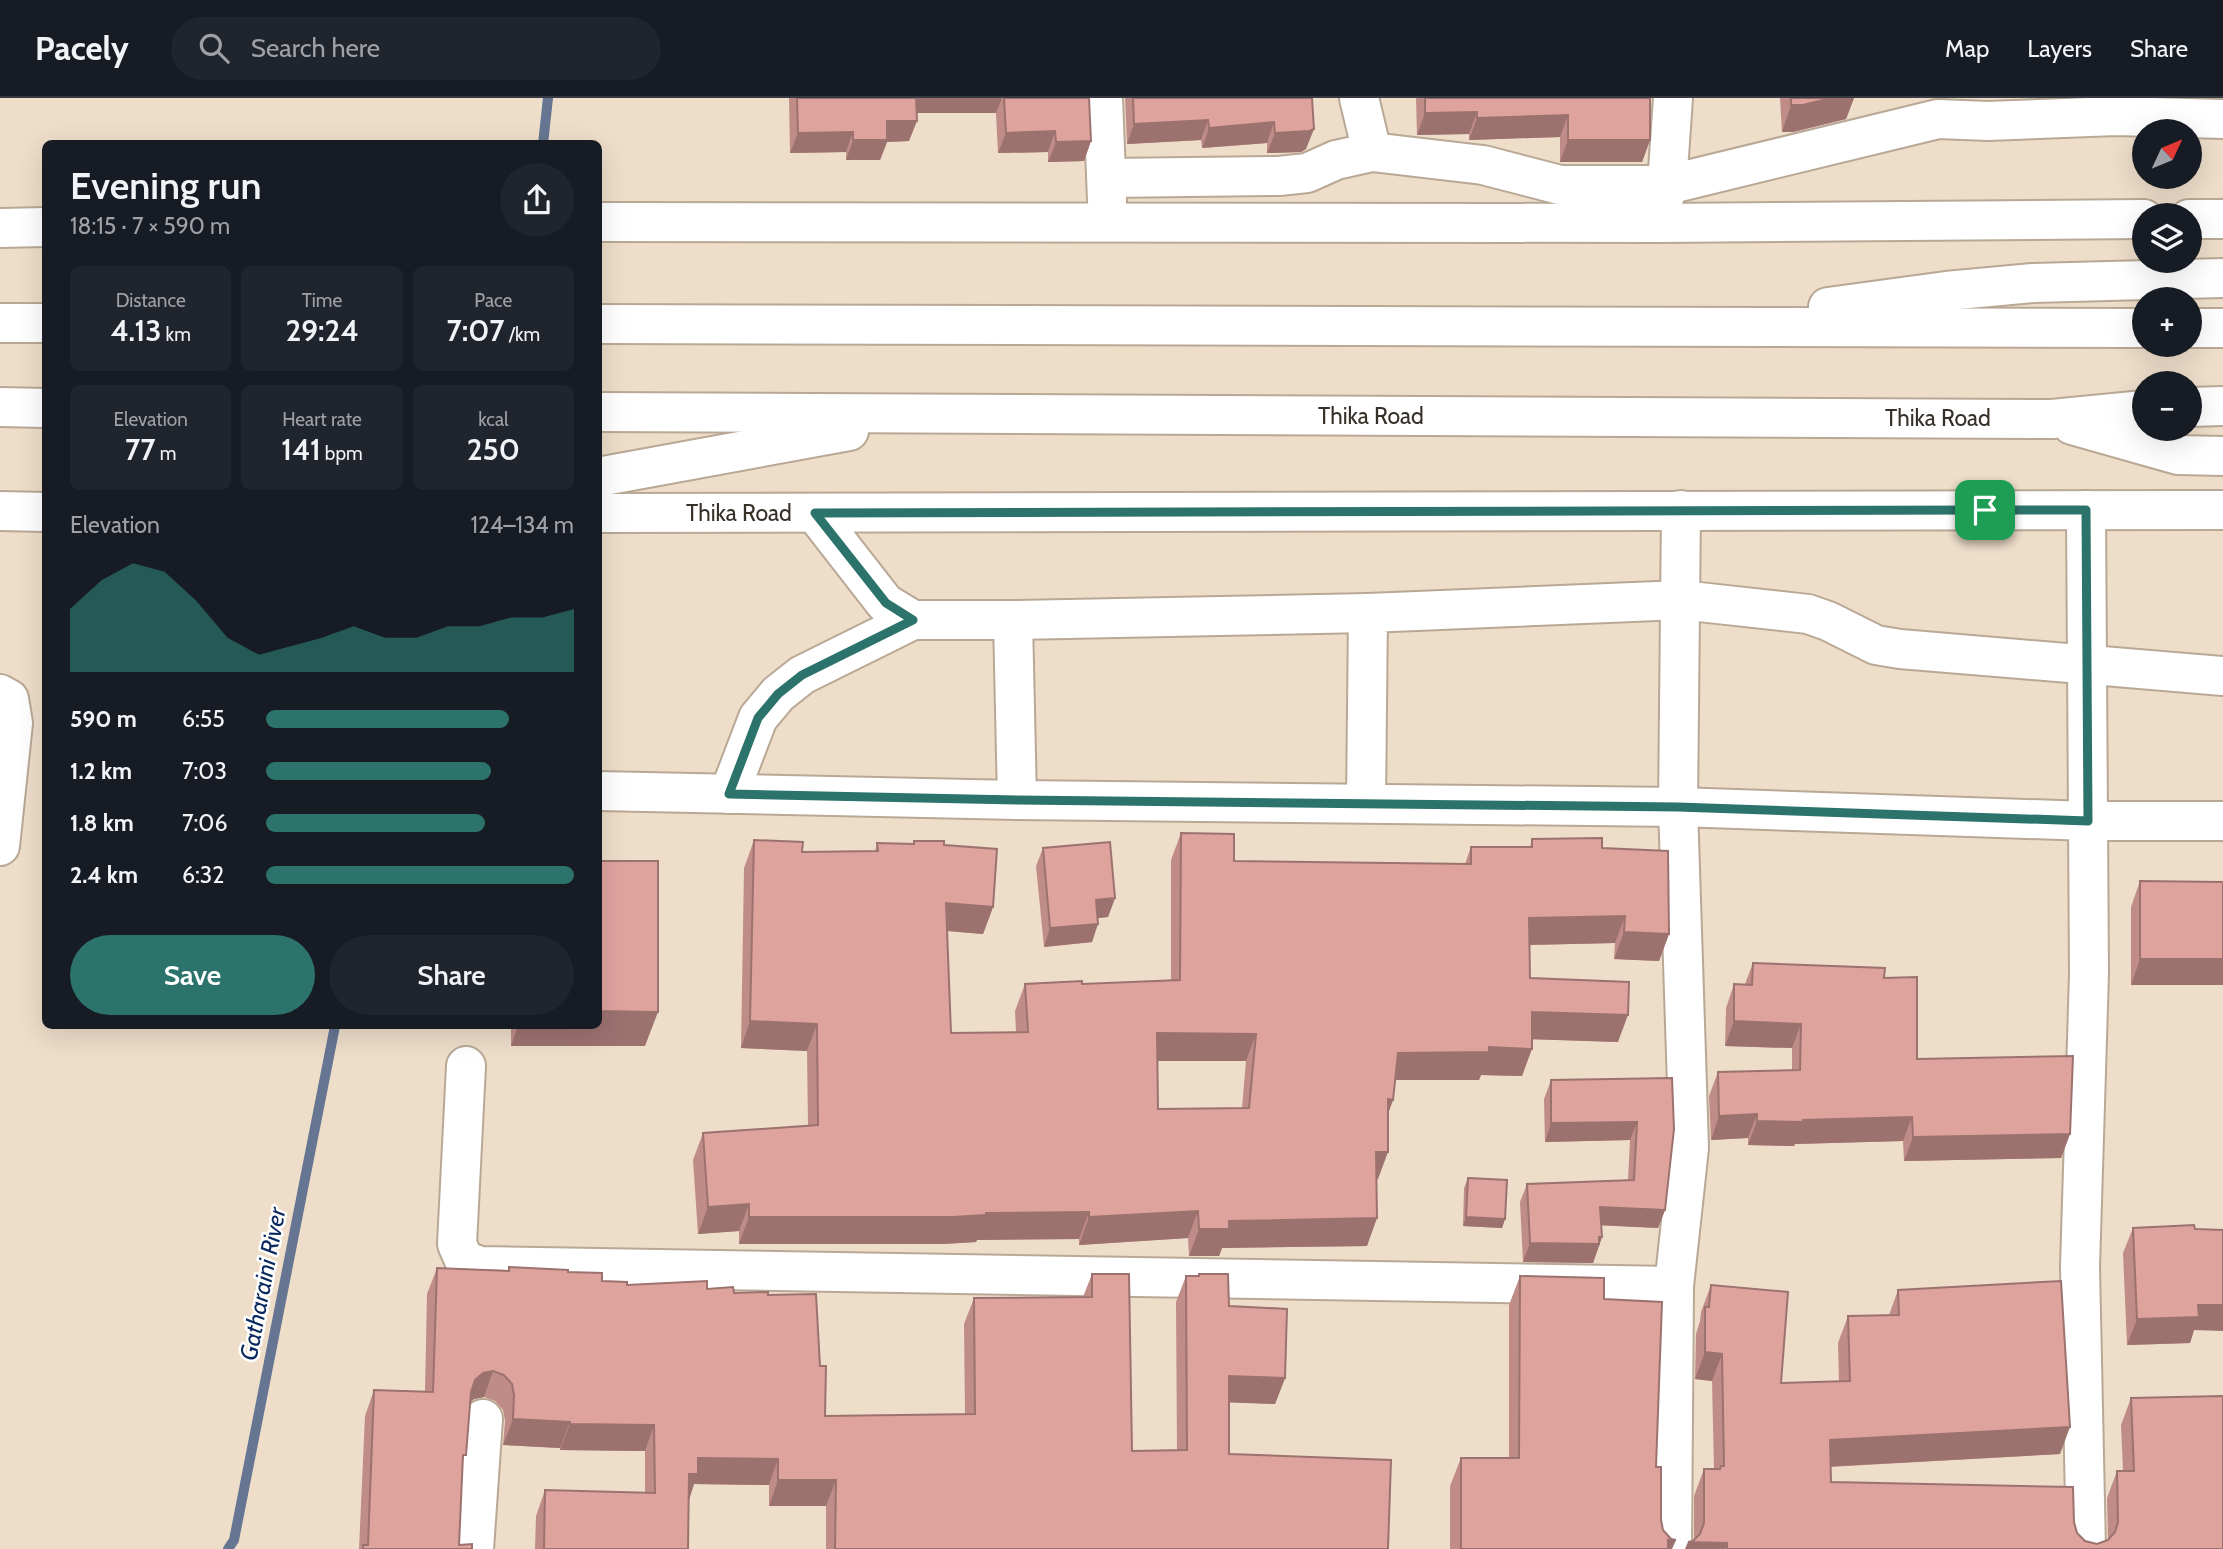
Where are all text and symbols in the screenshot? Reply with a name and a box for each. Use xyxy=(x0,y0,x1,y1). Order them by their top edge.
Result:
search box xyxy=(171,17,661,80)
text: Pacely xyxy=(35,28,129,68)
icon: search xyxy=(195,29,233,67)
text: Search here xyxy=(251,32,380,64)
text: Map xyxy=(1945,34,1989,63)
text: Layers xyxy=(2027,34,2092,63)
text: Share xyxy=(2130,34,2188,63)
north arrow xyxy=(2132,119,2202,189)
map controls xyxy=(2132,119,2202,441)
text: Evening run xyxy=(70,162,262,209)
button: share xyxy=(500,163,574,237)
button: layers xyxy=(2132,203,2202,273)
text: 18:15 · 7 × 590 m xyxy=(70,212,230,240)
button: + xyxy=(2132,287,2202,357)
text: Distance xyxy=(116,289,186,312)
text: Time xyxy=(302,289,342,312)
text: Pace xyxy=(474,289,512,312)
text: 4.13 xyxy=(111,312,161,349)
text: 29:24 xyxy=(285,312,359,349)
text: 7:07 xyxy=(447,312,504,349)
text: km xyxy=(161,323,191,346)
text: /km xyxy=(504,323,540,346)
button: − xyxy=(2132,371,2202,441)
street label: Thika Road xyxy=(1318,402,1424,430)
street label: Thika Road xyxy=(1885,404,1991,432)
text: Elevation xyxy=(114,408,188,431)
text: Heart rate xyxy=(282,408,362,431)
text: kcal xyxy=(478,408,508,431)
text: 77 xyxy=(125,431,155,468)
text: 141 xyxy=(281,431,321,468)
text: 250 xyxy=(467,431,520,468)
text: m xyxy=(155,442,176,465)
text: bpm xyxy=(321,442,363,465)
pin xyxy=(1955,480,2015,540)
icon: arrive xyxy=(1966,491,2004,529)
street label: Thika Road xyxy=(686,499,792,527)
text: Elevation xyxy=(70,511,160,539)
text: 124–134 m xyxy=(470,511,574,539)
text: 590 m xyxy=(70,705,137,733)
text: 6:55 xyxy=(182,705,225,733)
text: 1.2 km xyxy=(70,757,132,785)
text: 7:03 xyxy=(182,757,227,785)
text: 1.8 km xyxy=(70,809,134,837)
text: 7:06 xyxy=(182,809,227,837)
text: 2.4 km xyxy=(70,861,138,889)
text: 6:32 xyxy=(182,861,224,889)
button: Save xyxy=(70,935,315,1015)
button: Share xyxy=(329,935,574,1015)
water label: Gatharaini River xyxy=(233,1203,292,1363)

